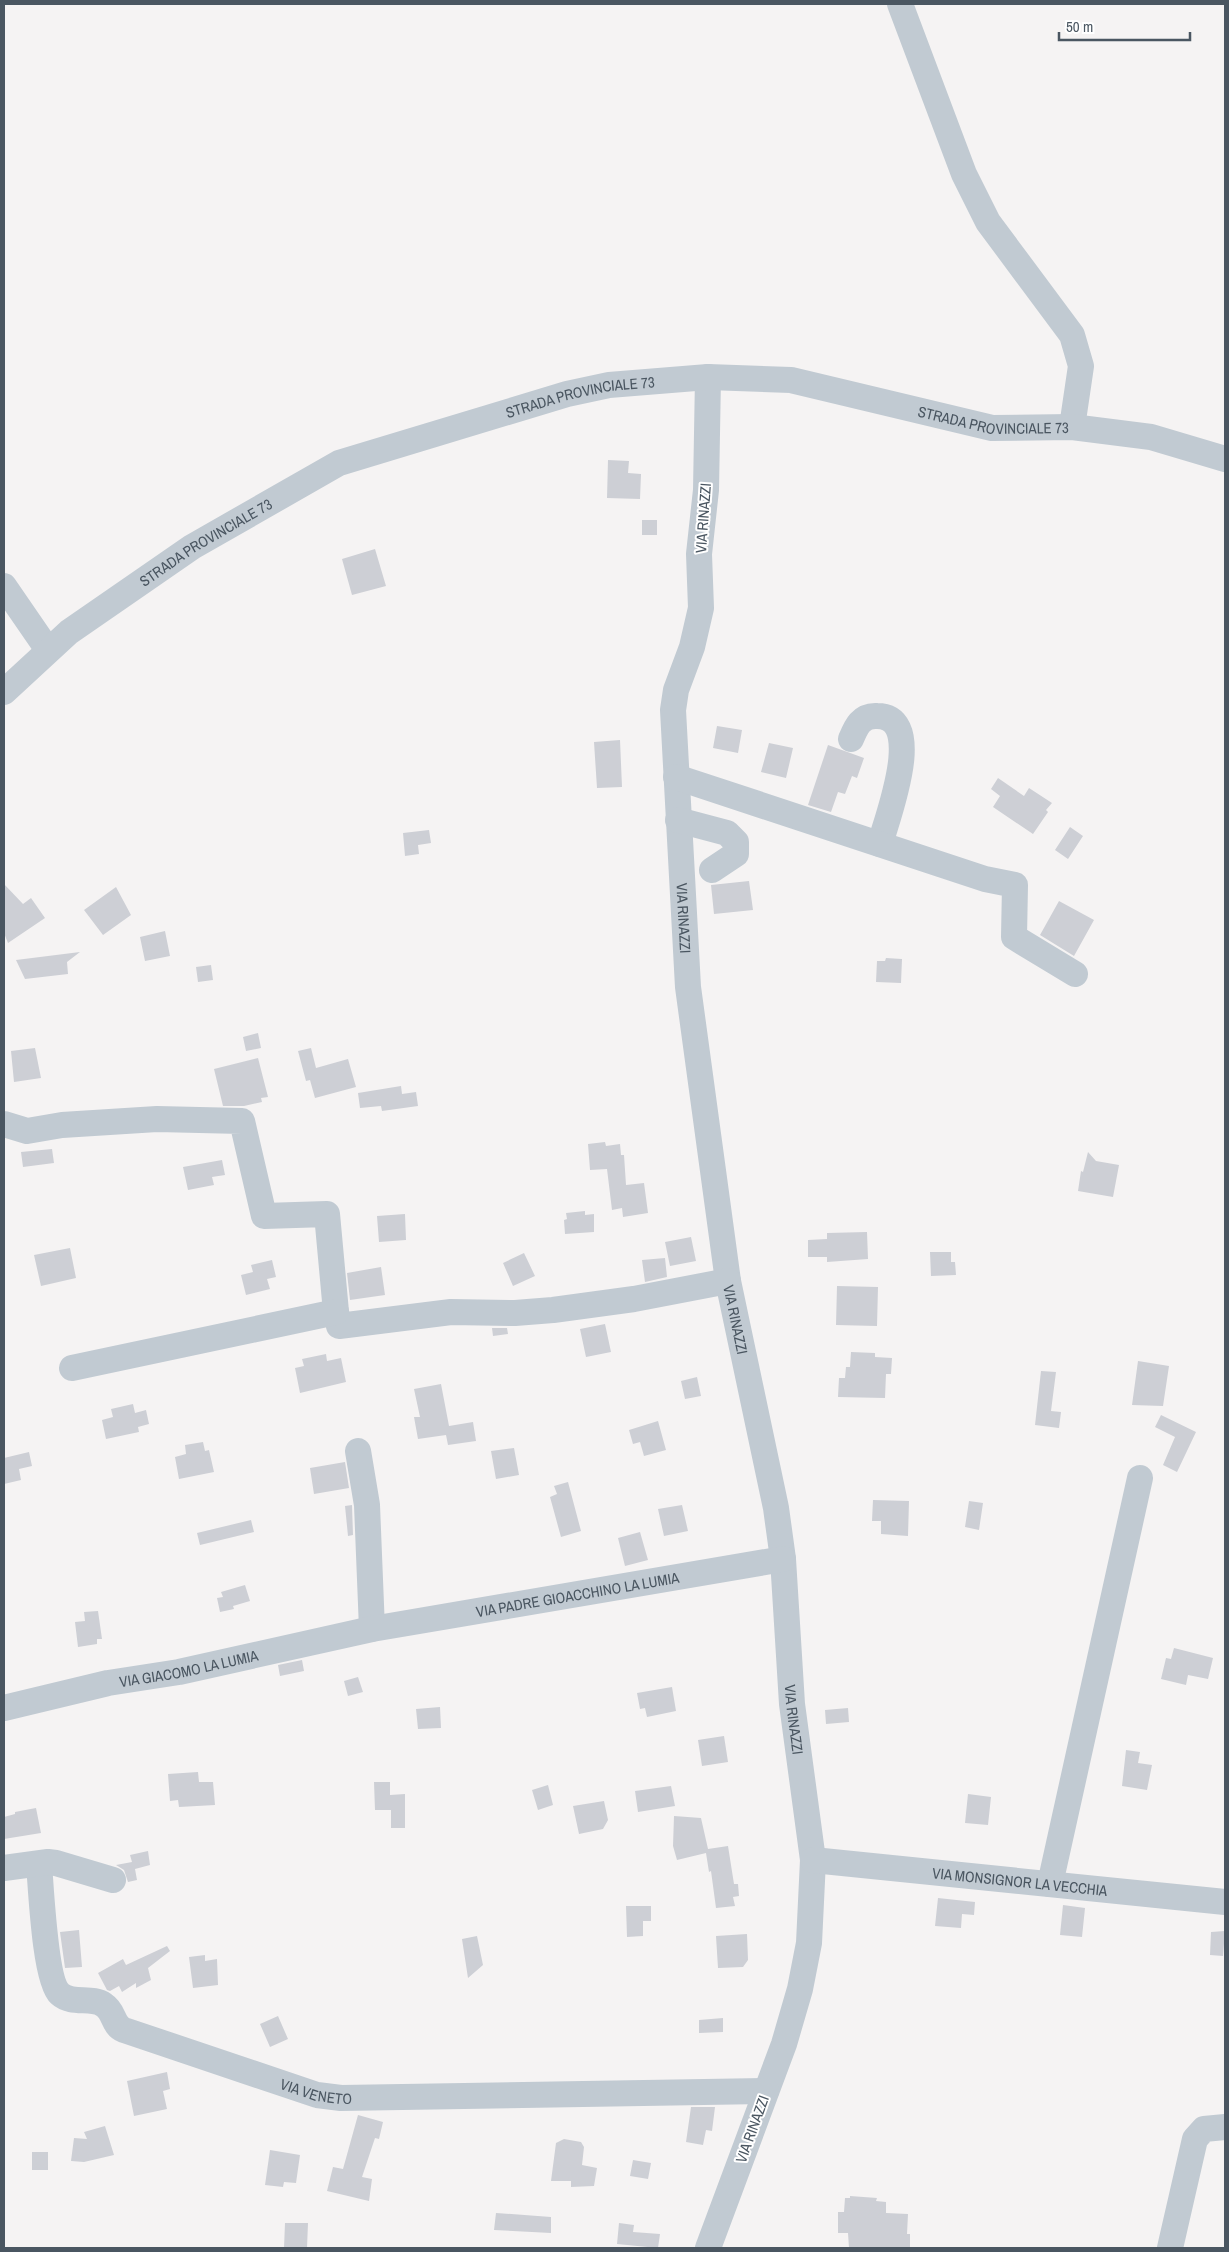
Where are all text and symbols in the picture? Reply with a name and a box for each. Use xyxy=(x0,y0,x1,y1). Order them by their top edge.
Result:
scale bar xyxy=(1059,10,1190,42)
text: 50 m xyxy=(1066,16,1093,37)
street label: STRADA PROVINCIALE 73 xyxy=(503,371,656,423)
street label: STRADA PROVINCIALE 73 xyxy=(916,400,1069,439)
street label: VIA RINAZZI xyxy=(690,482,716,554)
street label: STRADA PROVINCIALE 73 xyxy=(135,493,276,591)
street label: VIA RINAZZI xyxy=(672,882,697,954)
street label: VIA RINAZZI xyxy=(719,1283,754,1356)
street label: VIA PADRE GIOACCHINO LA LUMIA xyxy=(474,1566,681,1622)
street label: VIA GIACOMO LA LUMIA xyxy=(118,1644,261,1692)
street label: VIA RINAZZI xyxy=(780,1684,809,1756)
street label: VIA MONSIGNOR LA VECCHIA xyxy=(931,1862,1109,1901)
street label: VIA VENETO xyxy=(278,2073,352,2109)
street label: VIA RINAZZI xyxy=(730,2092,774,2166)

